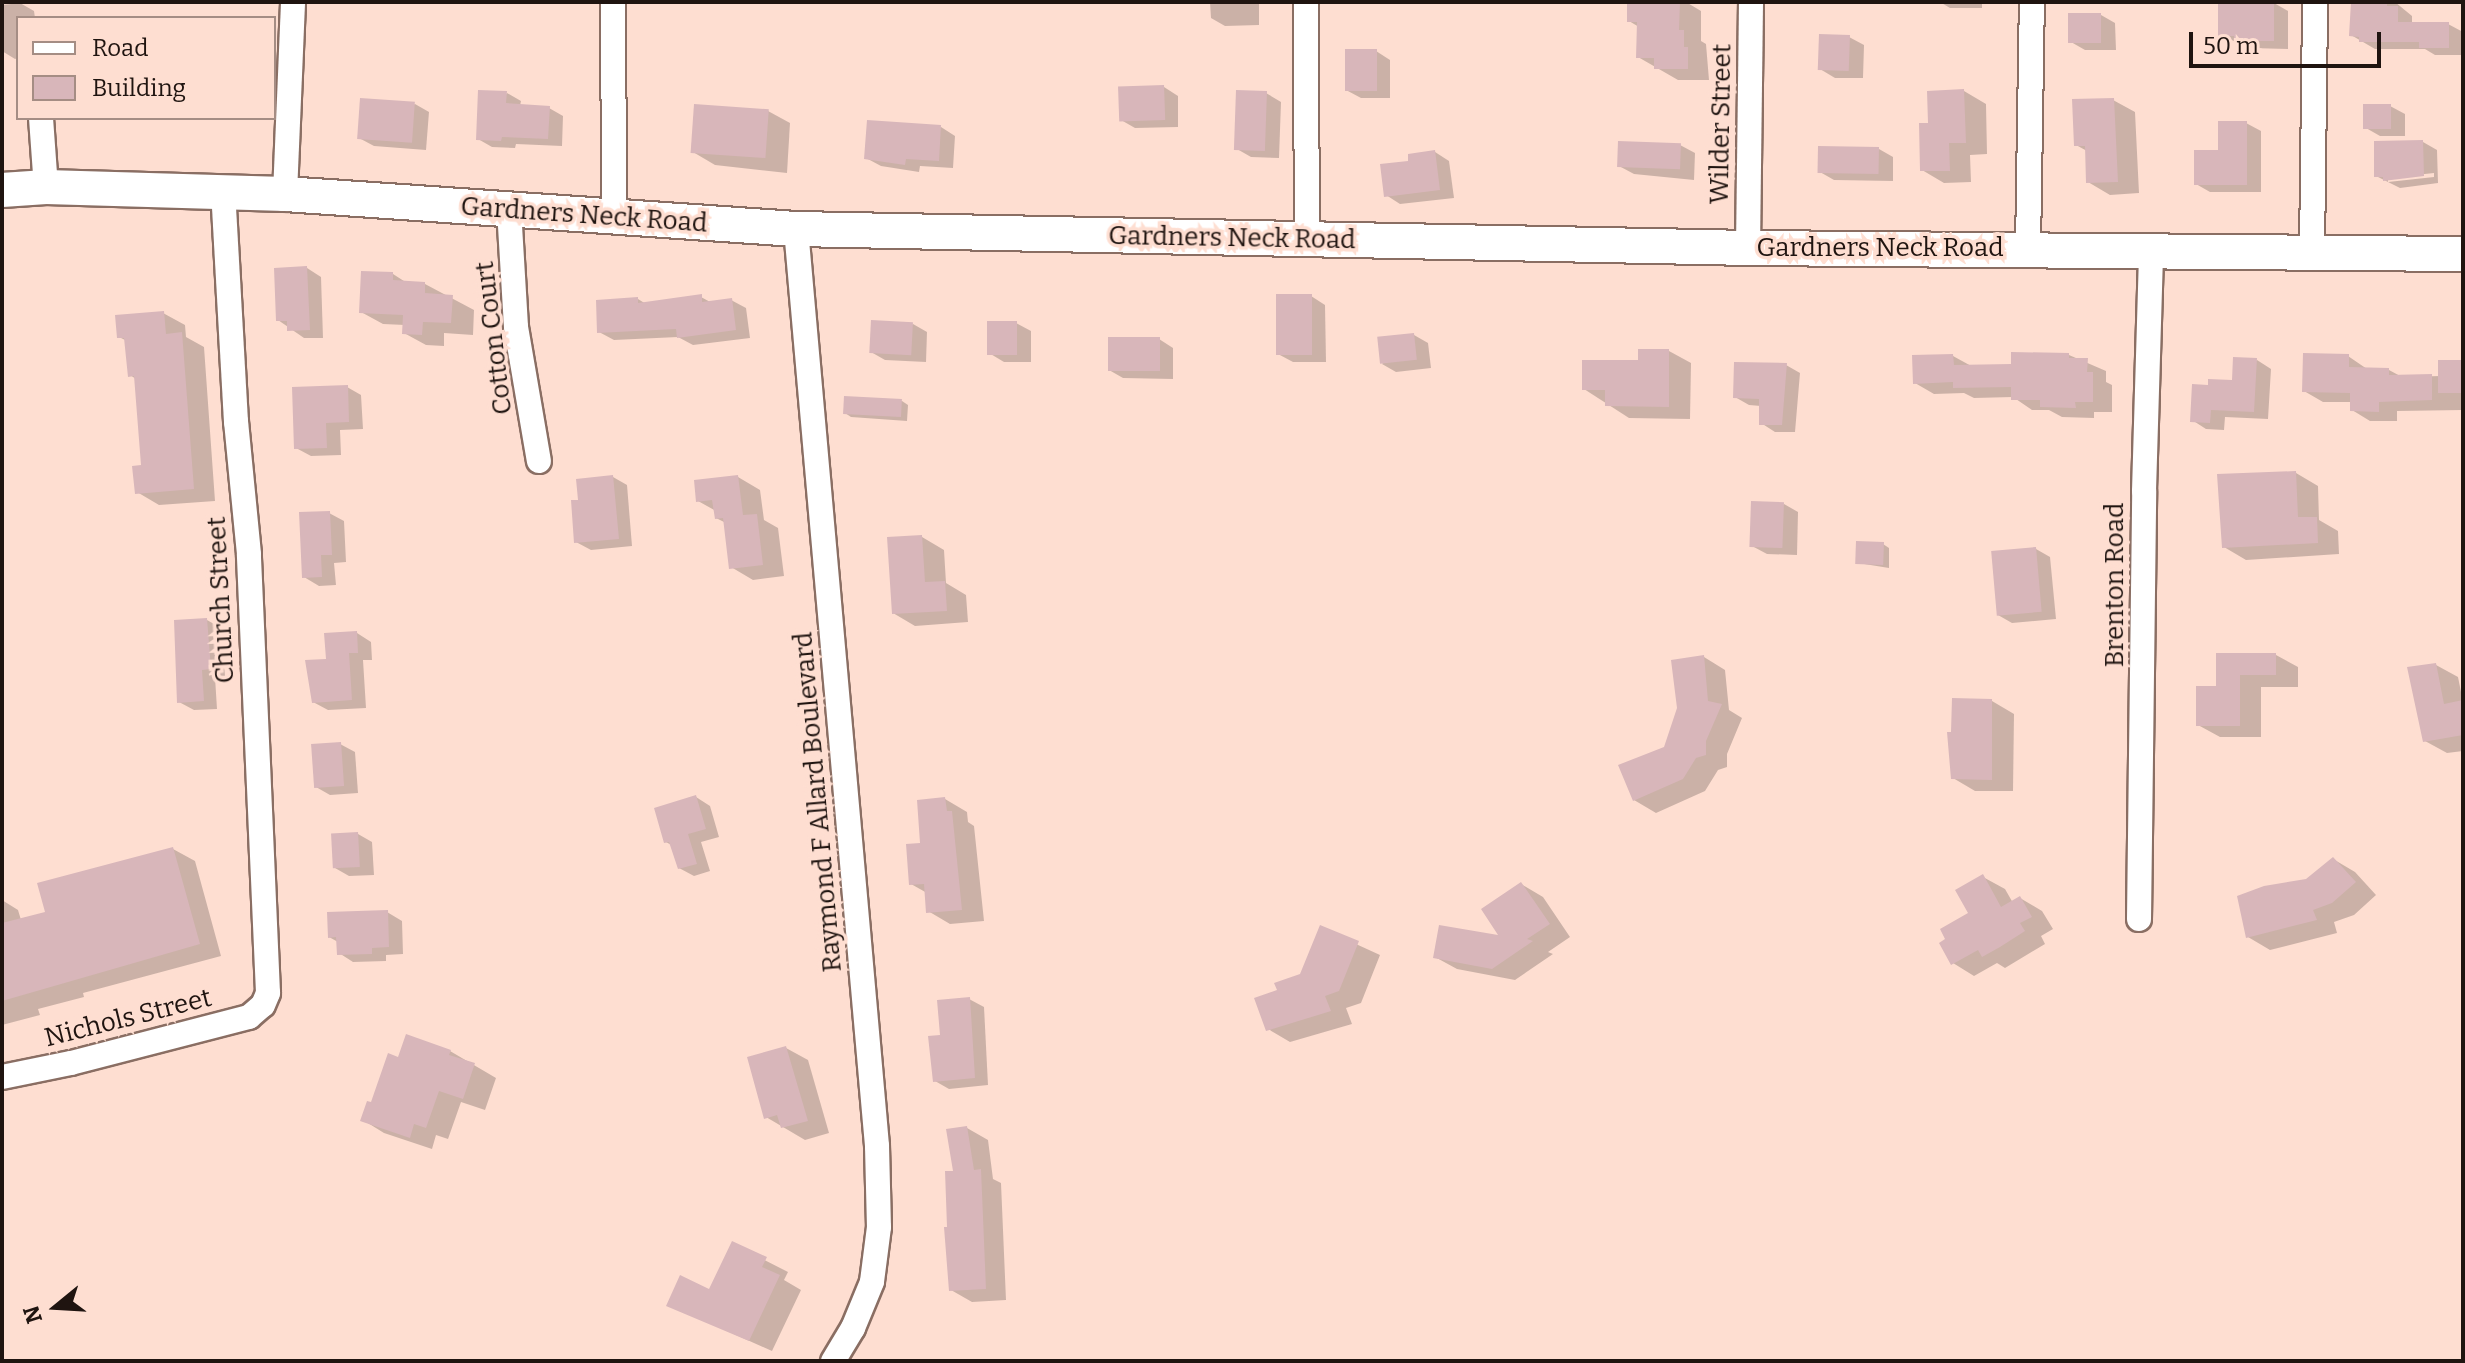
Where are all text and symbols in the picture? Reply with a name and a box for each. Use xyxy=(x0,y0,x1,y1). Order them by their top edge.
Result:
legend xyxy=(16,16,276,120)
scale bar xyxy=(2193,16,2385,66)
text: 50 m xyxy=(2203,32,2259,60)
text: Road xyxy=(92,34,148,62)
street label: Wilder Street xyxy=(1704,44,1738,204)
text: Building xyxy=(92,74,186,102)
street label: Gardners Neck Road xyxy=(460,191,708,239)
street label: Gardners Neck Road xyxy=(1108,220,1356,256)
street label: Gardners Neck Road xyxy=(1756,232,2004,264)
street label: Cotton Court xyxy=(469,260,519,416)
street label: Brenton Road xyxy=(2099,503,2131,667)
street label: Church Street xyxy=(201,516,241,684)
street label: Raymond F Allard Boulevard xyxy=(788,631,848,973)
street label: Nichols Street xyxy=(41,982,215,1054)
north arrow xyxy=(16,1267,96,1347)
text: N xyxy=(17,1302,48,1327)

